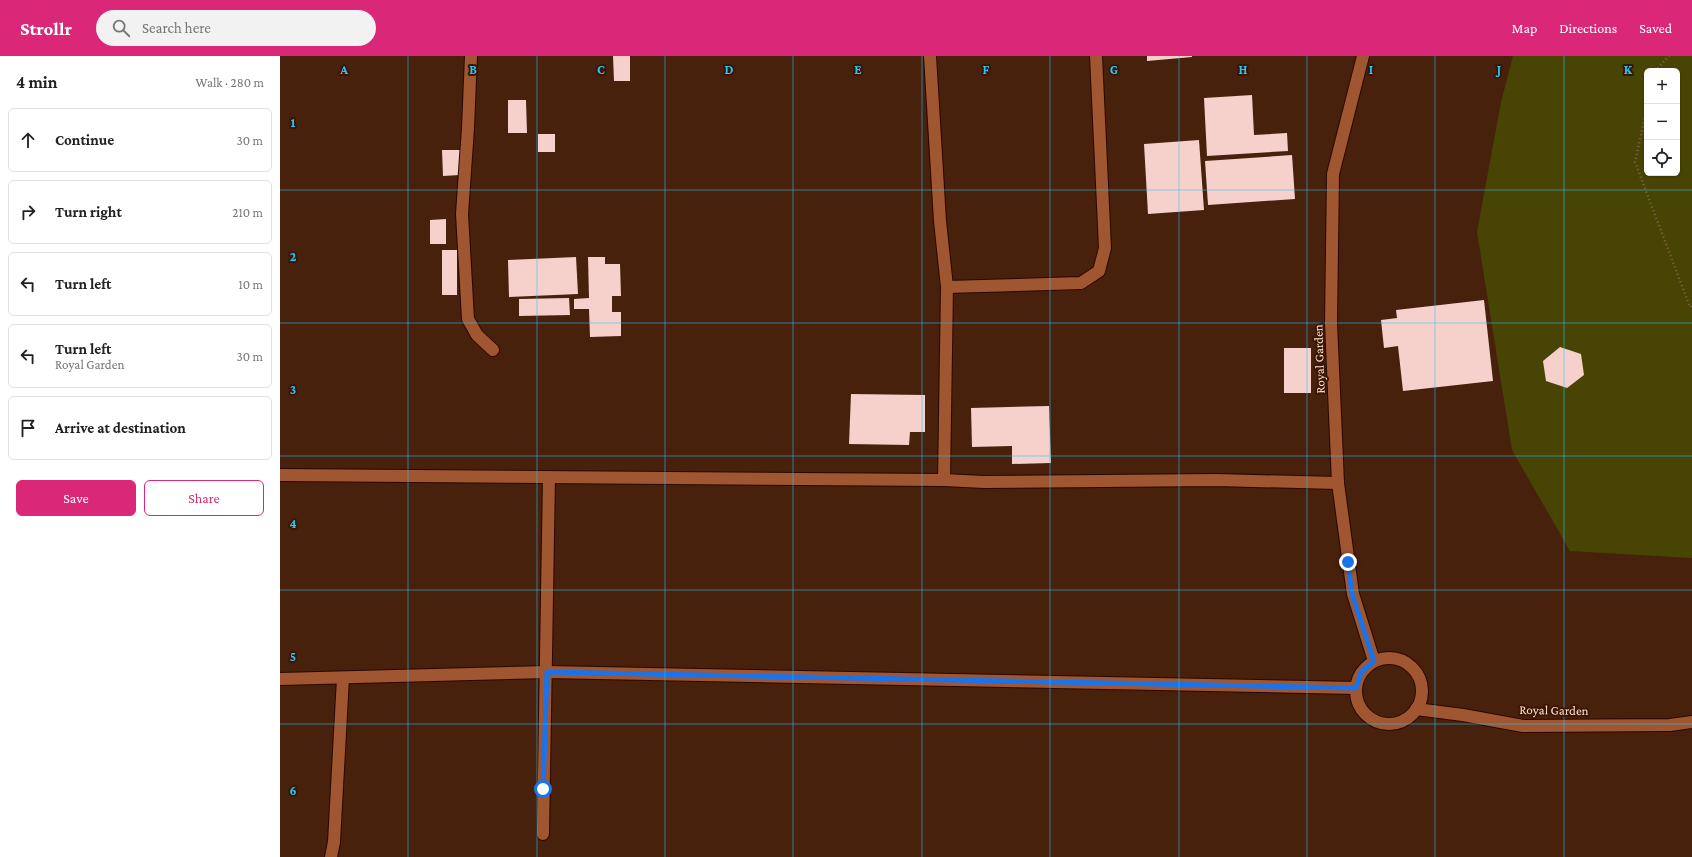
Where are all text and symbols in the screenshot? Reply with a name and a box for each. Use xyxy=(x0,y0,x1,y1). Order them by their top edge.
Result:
search box xyxy=(96,10,376,46)
icon: search xyxy=(110,17,132,39)
text: Strollr xyxy=(20,18,72,39)
text: Search here xyxy=(142,20,211,36)
text: Map xyxy=(1512,20,1537,36)
text: Directions xyxy=(1559,20,1617,36)
text: Saved xyxy=(1639,20,1672,36)
text: A xyxy=(339,62,348,77)
text: B xyxy=(469,62,477,77)
text: C xyxy=(597,62,605,77)
text: D xyxy=(725,62,734,77)
text: E xyxy=(854,62,862,77)
text: F xyxy=(983,62,990,77)
text: G xyxy=(1110,62,1118,77)
text: H xyxy=(1239,62,1248,77)
text: I xyxy=(1369,62,1373,77)
text: J xyxy=(1495,62,1501,77)
text: K xyxy=(1624,62,1633,77)
map controls xyxy=(1644,68,1680,176)
button: + xyxy=(1644,68,1680,104)
text: 4 min xyxy=(16,73,58,92)
text: Walk · 280 m xyxy=(196,75,264,90)
button: − xyxy=(1644,104,1680,140)
text: 1 xyxy=(291,115,296,130)
icon: ahead xyxy=(17,129,39,151)
text: Continue xyxy=(55,132,114,148)
text: 30 m xyxy=(237,133,263,148)
button: locate xyxy=(1644,140,1680,176)
icon: right xyxy=(17,201,39,223)
text: Turn right xyxy=(55,204,122,220)
text: 210 m xyxy=(232,205,263,220)
text: 2 xyxy=(290,249,297,264)
icon: left xyxy=(17,273,39,295)
text: Turn left xyxy=(55,276,111,292)
text: 10 m xyxy=(238,277,263,292)
street label: Royal Garden xyxy=(1310,324,1328,394)
text: Turn left xyxy=(55,341,111,357)
icon: left xyxy=(17,345,39,367)
text: 30 m xyxy=(237,349,263,364)
text: Royal Garden xyxy=(55,357,124,372)
text: 3 xyxy=(290,382,296,397)
icon: arrive xyxy=(17,417,39,439)
text: Arrive at destination xyxy=(55,420,186,436)
button: Save xyxy=(16,480,136,516)
button: Share xyxy=(144,480,264,516)
text: 4 xyxy=(289,516,297,531)
route end xyxy=(1339,553,1357,571)
text: 5 xyxy=(290,649,296,664)
street label: Royal Garden xyxy=(1519,702,1589,718)
route start xyxy=(534,780,552,798)
text: 6 xyxy=(289,783,297,798)

